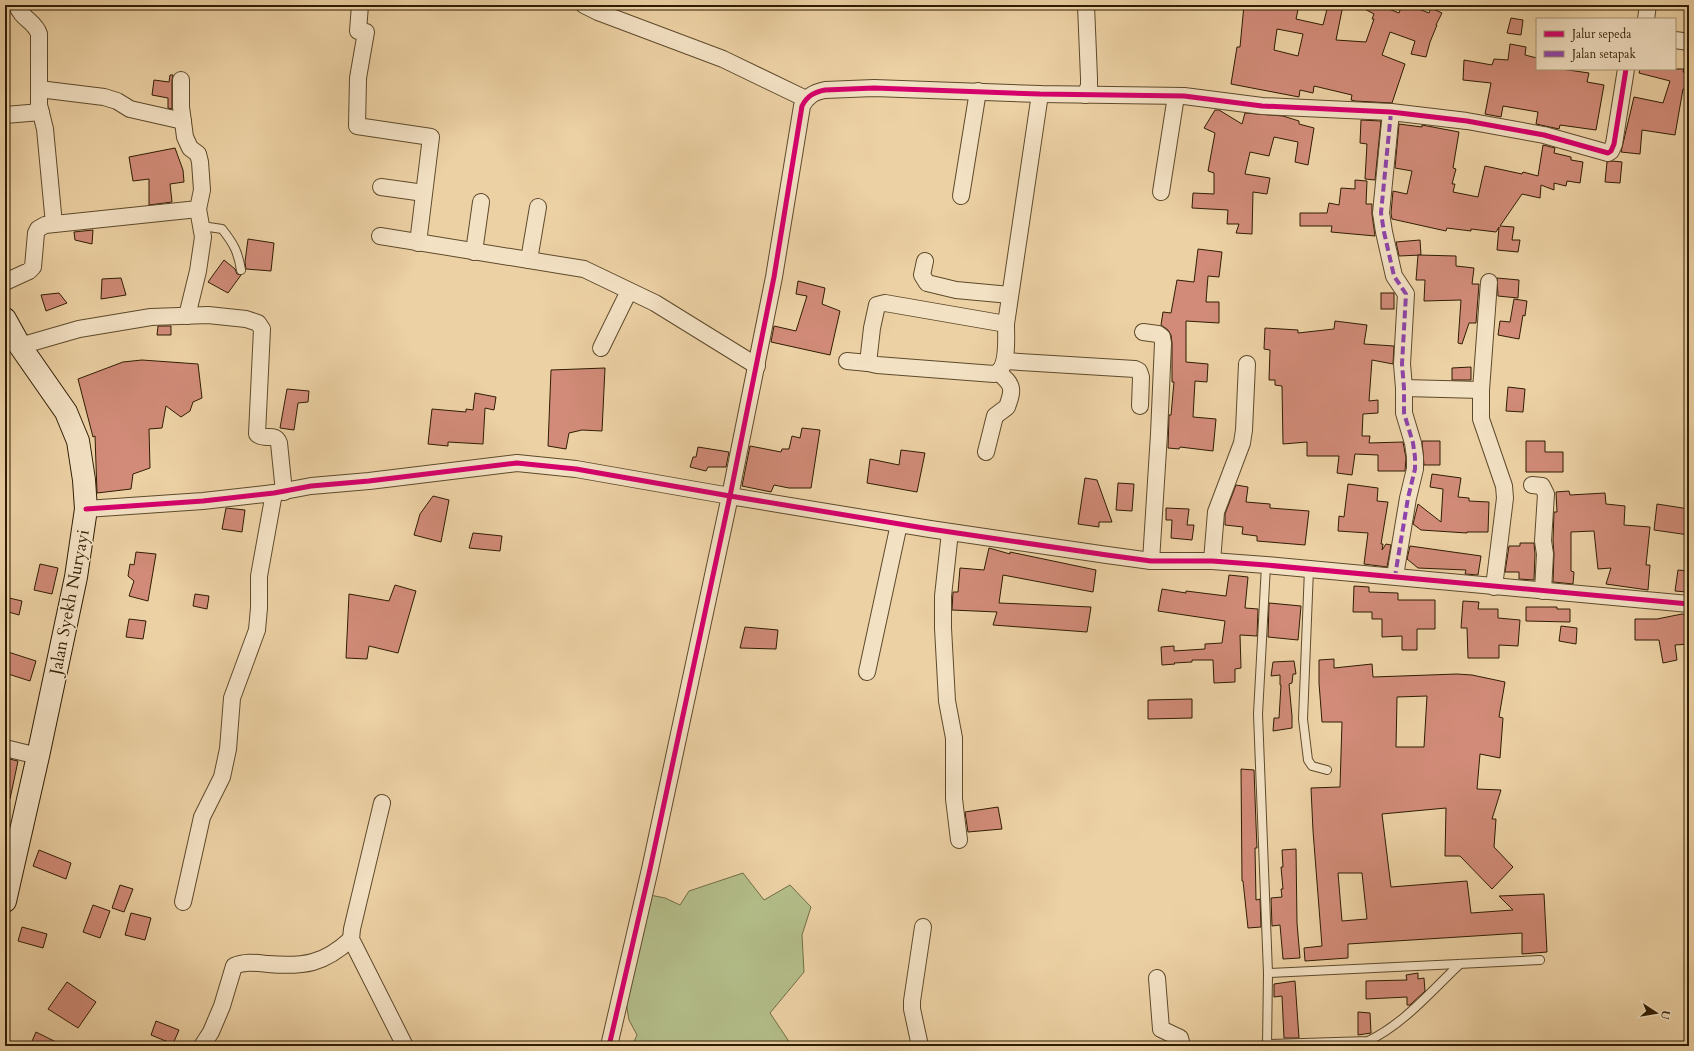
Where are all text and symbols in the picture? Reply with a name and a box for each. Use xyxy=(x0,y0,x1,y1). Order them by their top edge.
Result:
legend xyxy=(1536,18,1676,70)
text: Jalur sepeda xyxy=(1570,26,1632,42)
text: Jalan setapak xyxy=(1570,46,1637,62)
street label: Jalan Syekh Nuryayi xyxy=(44,527,95,680)
north arrow xyxy=(1636,993,1676,1033)
text: U xyxy=(1657,1009,1674,1021)

